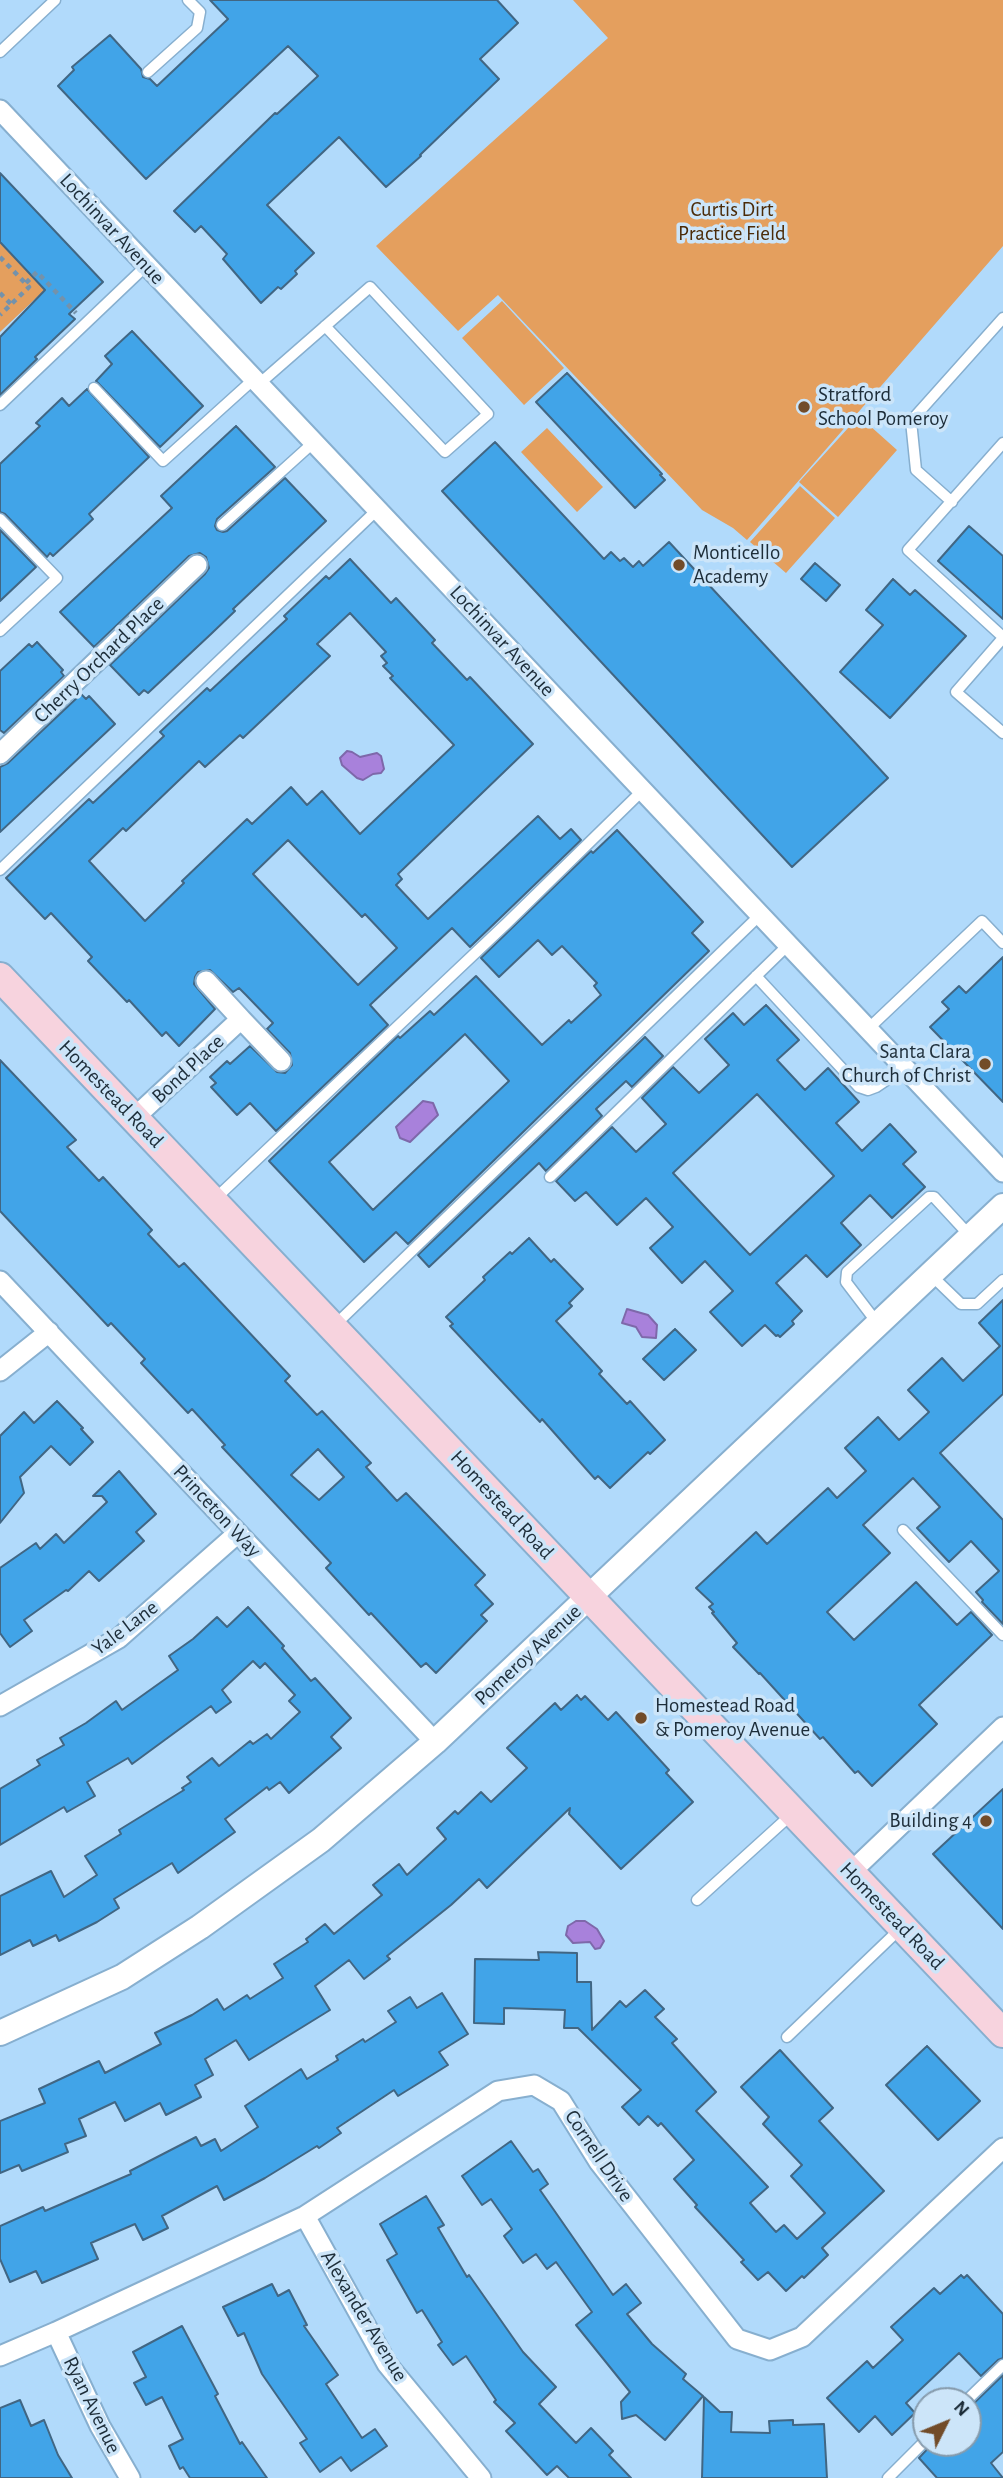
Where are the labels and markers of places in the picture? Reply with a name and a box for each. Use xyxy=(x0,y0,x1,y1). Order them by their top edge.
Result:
place label: Stratford School Pomeroy xyxy=(818,382,948,432)
marker: Stratford School Pomeroy xyxy=(796,399,812,415)
place label: Monticello Academy xyxy=(693,540,780,590)
marker: Monticello Academy xyxy=(671,557,687,573)
place label: Santa Clara Church of Christ xyxy=(842,1039,971,1089)
marker: Santa Clara Church of Christ xyxy=(977,1056,993,1072)
place label: Homestead Road & Pomeroy Avenue xyxy=(655,1693,810,1743)
marker: Homestead Road & Pomeroy Avenue xyxy=(633,1710,649,1726)
place label: Building 4 xyxy=(889,1808,972,1834)
marker: Building 4 xyxy=(978,1813,994,1829)

